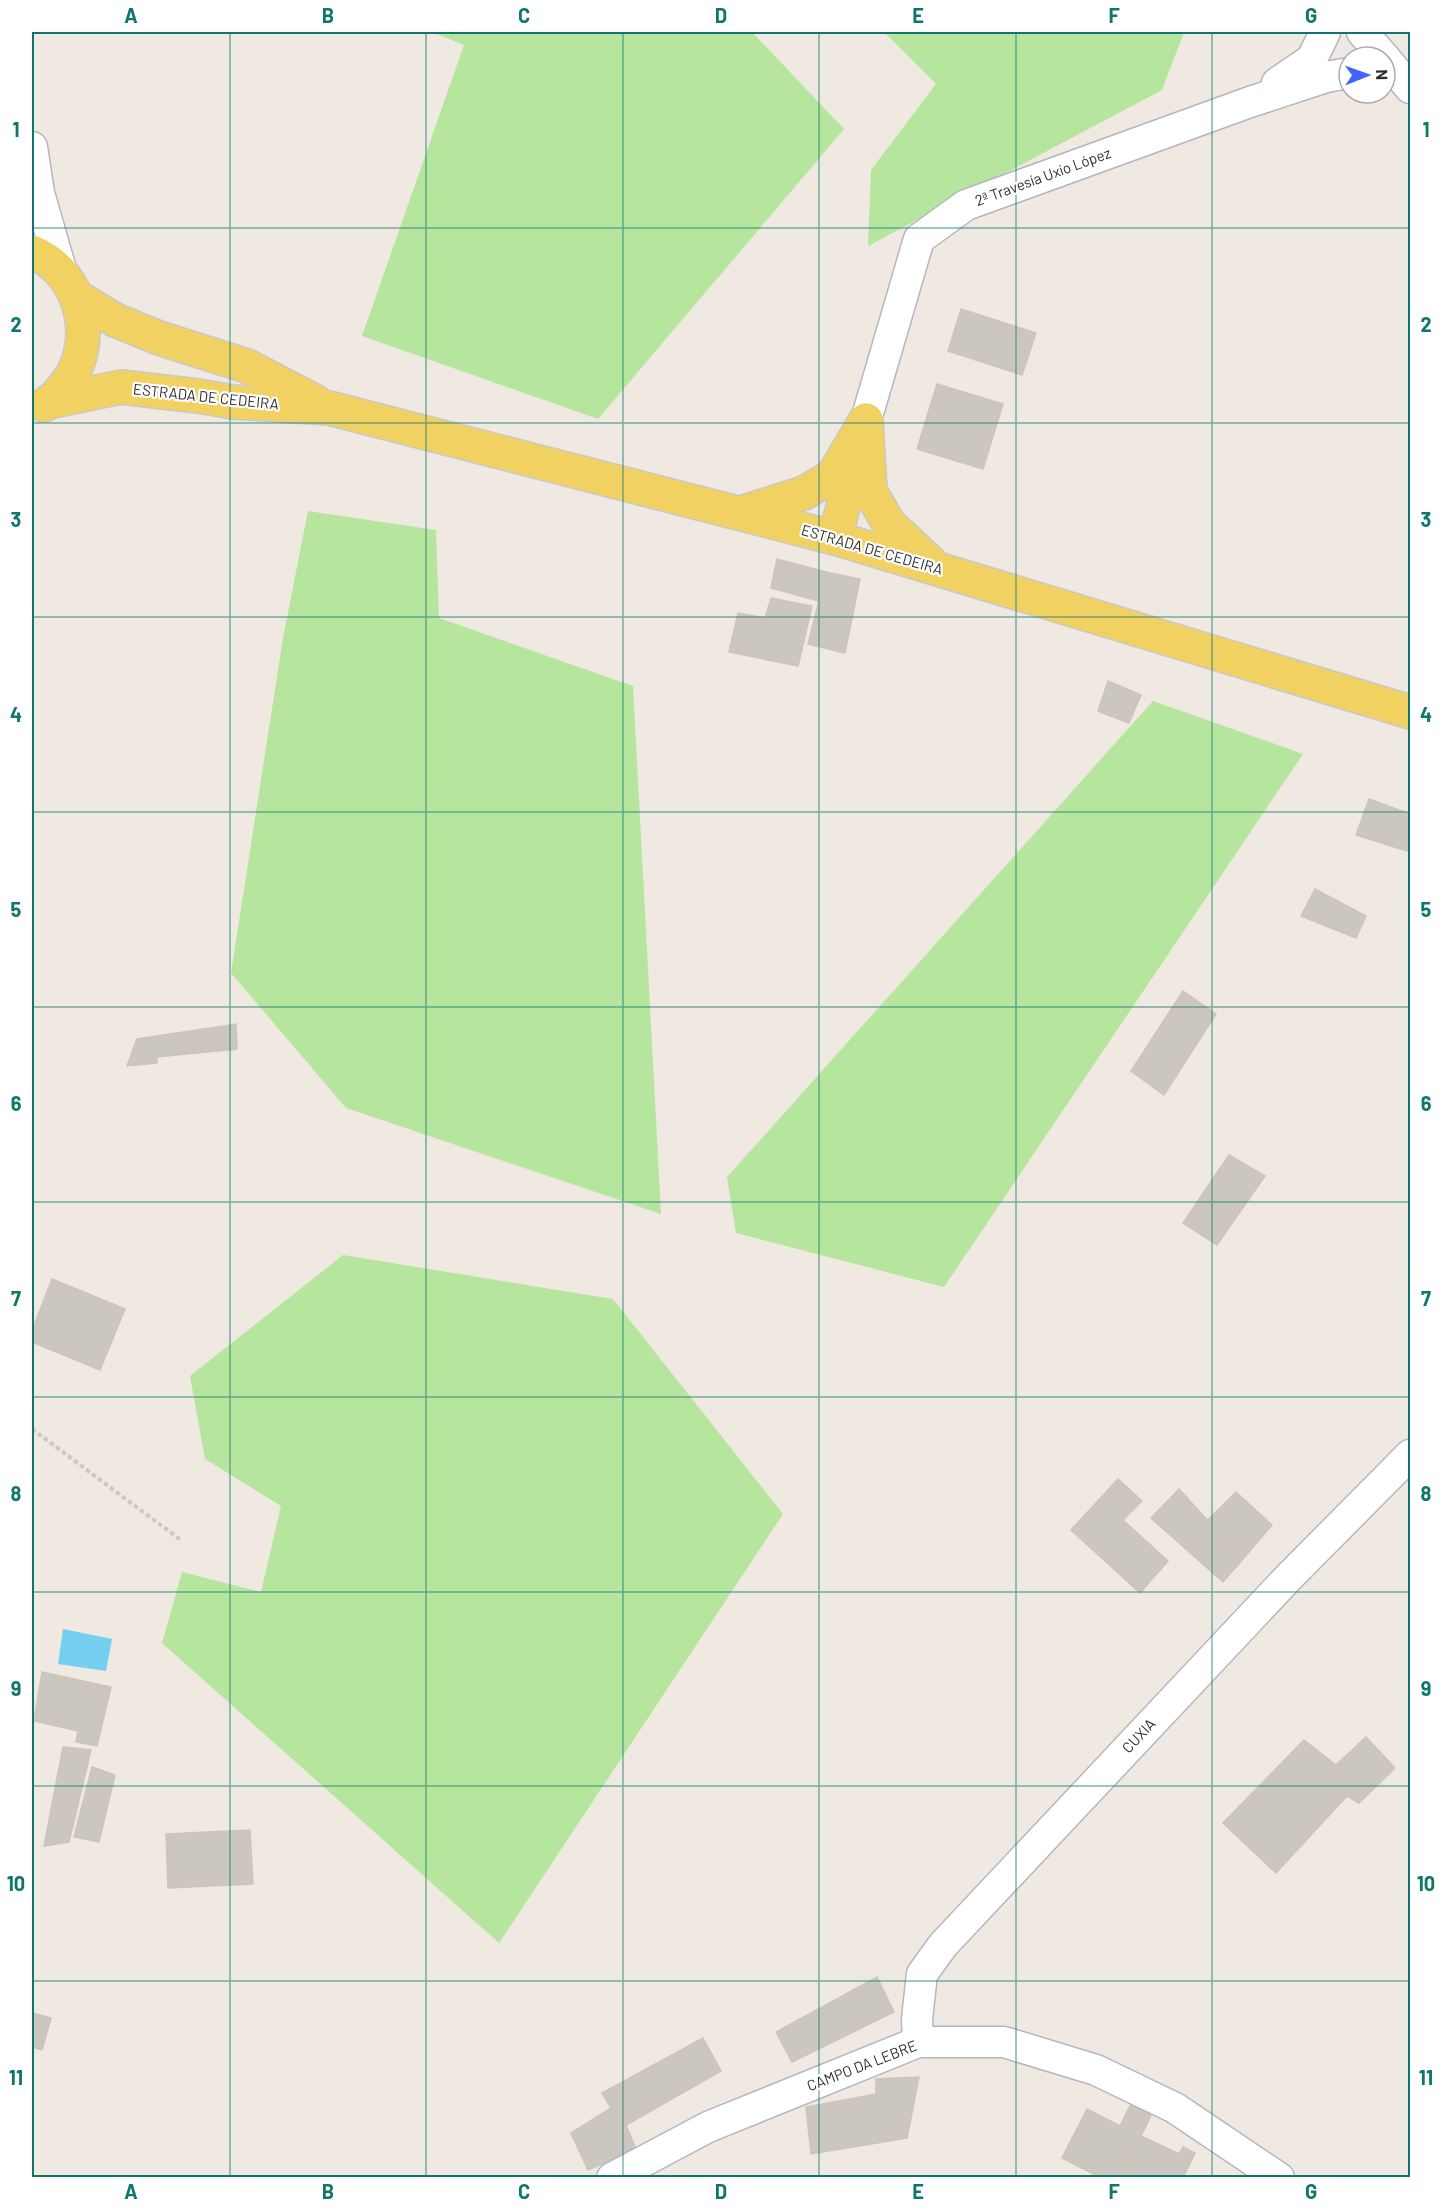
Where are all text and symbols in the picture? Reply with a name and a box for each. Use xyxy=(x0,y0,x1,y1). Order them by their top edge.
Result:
text: A xyxy=(124,3,138,27)
text: B xyxy=(322,3,334,27)
text: C xyxy=(518,3,530,27)
text: D xyxy=(715,3,727,27)
text: E xyxy=(912,3,924,27)
text: F xyxy=(1108,3,1120,27)
text: G xyxy=(1305,3,1317,27)
north arrow xyxy=(1337,45,1397,105)
text: N xyxy=(1373,69,1392,80)
text: 1 xyxy=(12,117,20,141)
text: 1 xyxy=(1422,117,1430,141)
street label: 2ª Travesía Uxío López xyxy=(972,143,1113,209)
text: 2 xyxy=(10,312,22,336)
text: 2 xyxy=(1420,312,1432,336)
street label: ESTRADA DE CEDEIRA xyxy=(132,379,280,413)
text: 3 xyxy=(11,507,21,531)
text: 3 xyxy=(1421,507,1431,531)
street label: ESTRADA DE CEDEIRA xyxy=(799,520,945,578)
text: 4 xyxy=(10,702,22,726)
text: 4 xyxy=(1420,702,1432,726)
text: 5 xyxy=(11,897,22,921)
text: 5 xyxy=(1421,897,1432,921)
text: 6 xyxy=(11,1091,22,1115)
text: 6 xyxy=(1421,1091,1432,1115)
text: 7 xyxy=(11,1286,21,1310)
text: 7 xyxy=(1421,1286,1431,1310)
text: 8 xyxy=(11,1481,22,1505)
text: 8 xyxy=(1421,1481,1432,1505)
text: 9 xyxy=(11,1676,21,1700)
text: 9 xyxy=(1421,1676,1431,1700)
street label: CUXIA xyxy=(1118,1714,1159,1756)
text: 10 xyxy=(7,1871,25,1895)
text: 10 xyxy=(1417,1871,1435,1895)
street label: CAMPO DA LEBRE xyxy=(804,2036,919,2094)
text: 11 xyxy=(9,2065,23,2089)
text: 11 xyxy=(1419,2065,1433,2089)
text: A xyxy=(124,2179,138,2203)
text: B xyxy=(322,2179,334,2203)
text: C xyxy=(518,2179,530,2203)
text: D xyxy=(715,2179,727,2203)
text: E xyxy=(912,2179,924,2203)
text: F xyxy=(1108,2179,1120,2203)
text: G xyxy=(1305,2179,1317,2203)

